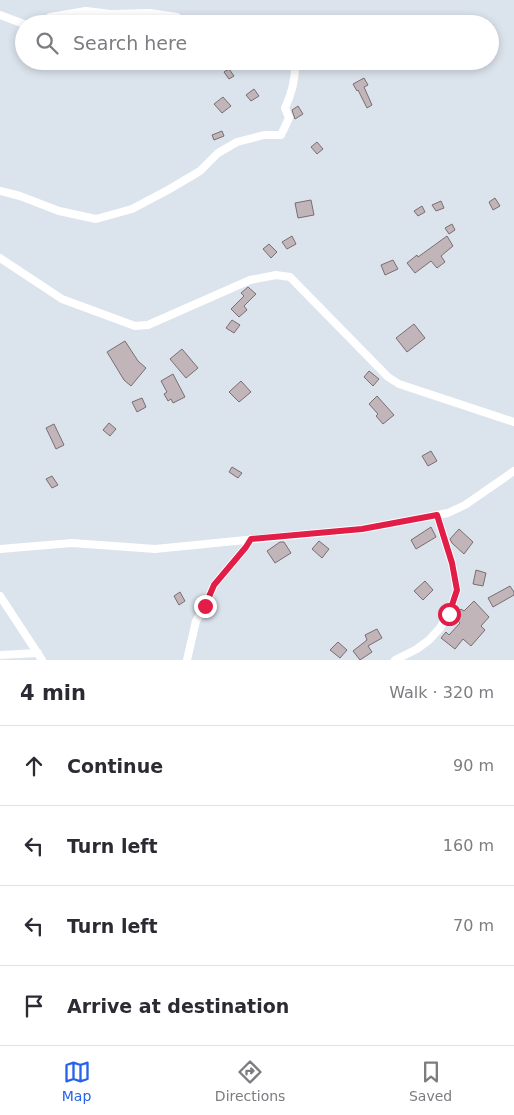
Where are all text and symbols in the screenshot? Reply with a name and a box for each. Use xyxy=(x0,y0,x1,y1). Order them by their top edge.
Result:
search box xyxy=(15,15,499,70)
icon: search xyxy=(33,29,61,57)
text: Search here xyxy=(73,32,187,54)
route end xyxy=(194,595,217,618)
route start xyxy=(438,603,461,626)
text: 4 min xyxy=(20,681,86,705)
text: Walk · 320 m xyxy=(389,683,494,702)
icon: ahead xyxy=(20,752,48,780)
text: Continue xyxy=(67,755,163,777)
text: 90 m xyxy=(453,756,494,775)
icon: left xyxy=(20,832,48,860)
text: Turn left xyxy=(67,835,158,857)
text: 160 m xyxy=(443,836,494,855)
icon: left xyxy=(20,912,48,940)
text: Turn left xyxy=(67,915,158,937)
text: 70 m xyxy=(453,916,494,935)
icon: arrive xyxy=(20,992,48,1020)
text: Arrive at destination xyxy=(67,995,289,1017)
tab: Map xyxy=(62,1058,91,1104)
tab: Directions xyxy=(215,1058,285,1104)
tab: Saved xyxy=(409,1058,452,1104)

